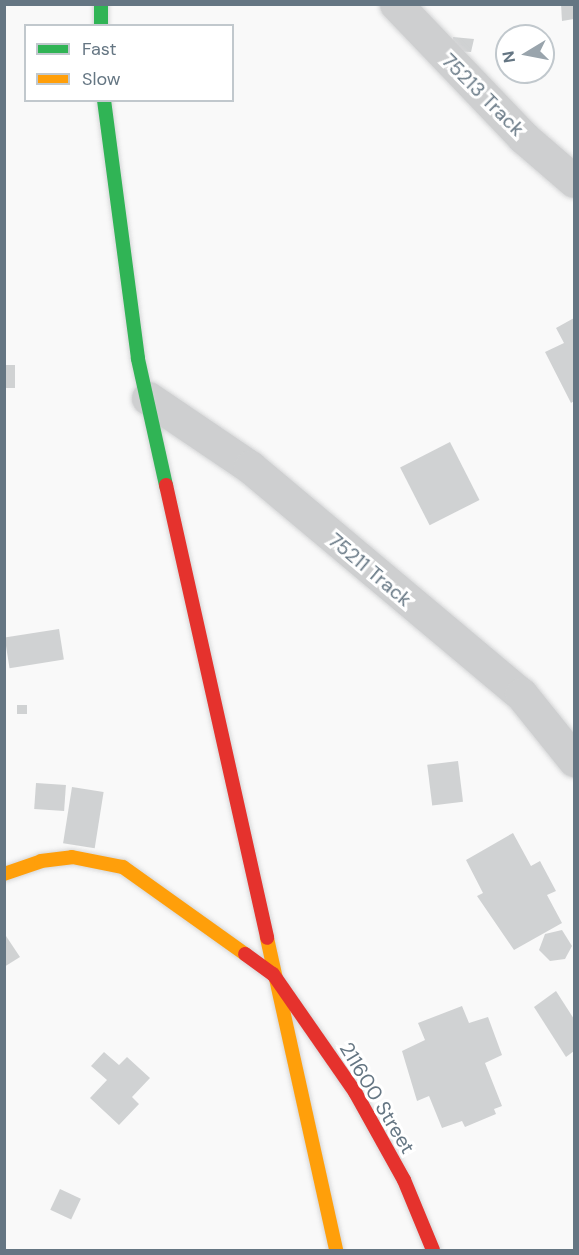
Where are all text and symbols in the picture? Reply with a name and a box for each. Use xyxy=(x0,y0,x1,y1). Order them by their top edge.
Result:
legend xyxy=(24,24,234,102)
north arrow xyxy=(495,24,555,84)
text: Fast xyxy=(82,37,117,61)
street label: 75213 Track xyxy=(437,49,529,141)
text: N xyxy=(497,49,520,64)
text: Slow xyxy=(82,67,121,91)
street label: 75211 Track xyxy=(324,528,416,612)
street label: 211600 Street xyxy=(334,1038,420,1158)

